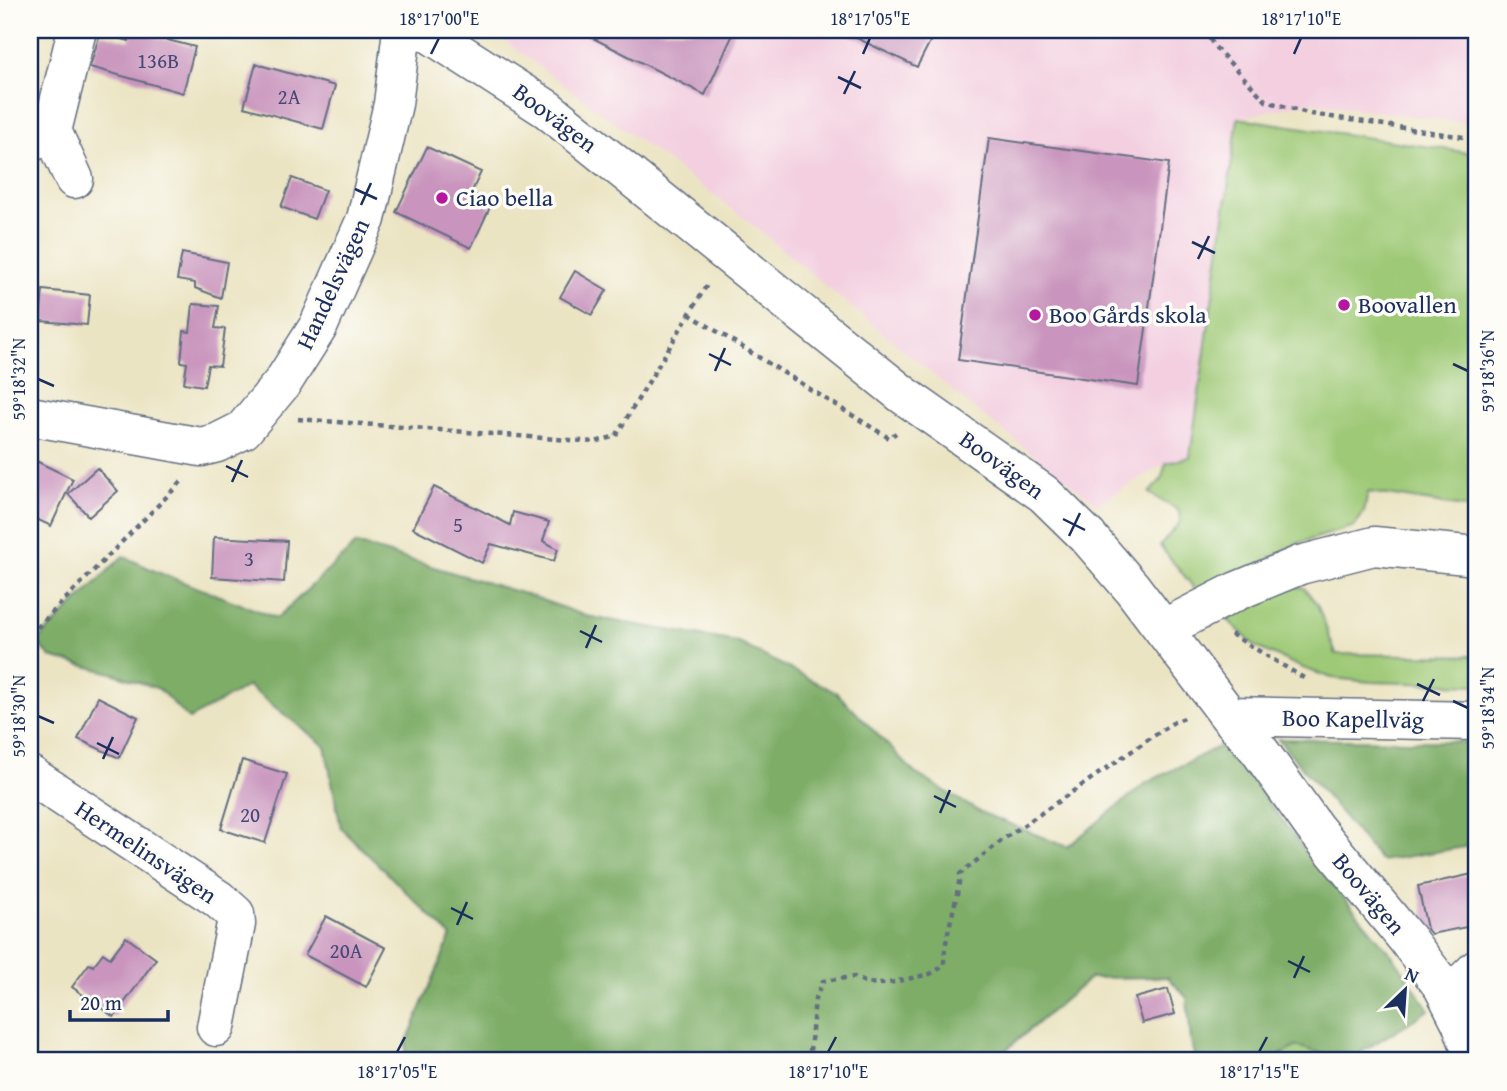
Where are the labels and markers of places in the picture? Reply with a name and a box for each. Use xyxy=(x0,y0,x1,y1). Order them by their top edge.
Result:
place label: Ciao bella xyxy=(456,180,554,215)
marker: Ciao bella xyxy=(434,190,450,206)
place label: Boovallen xyxy=(1358,287,1457,322)
place label: Boo Gårds skola xyxy=(1049,297,1207,332)
marker: Boovallen xyxy=(1336,297,1352,313)
marker: Boo Gårds skola xyxy=(1027,307,1043,323)

